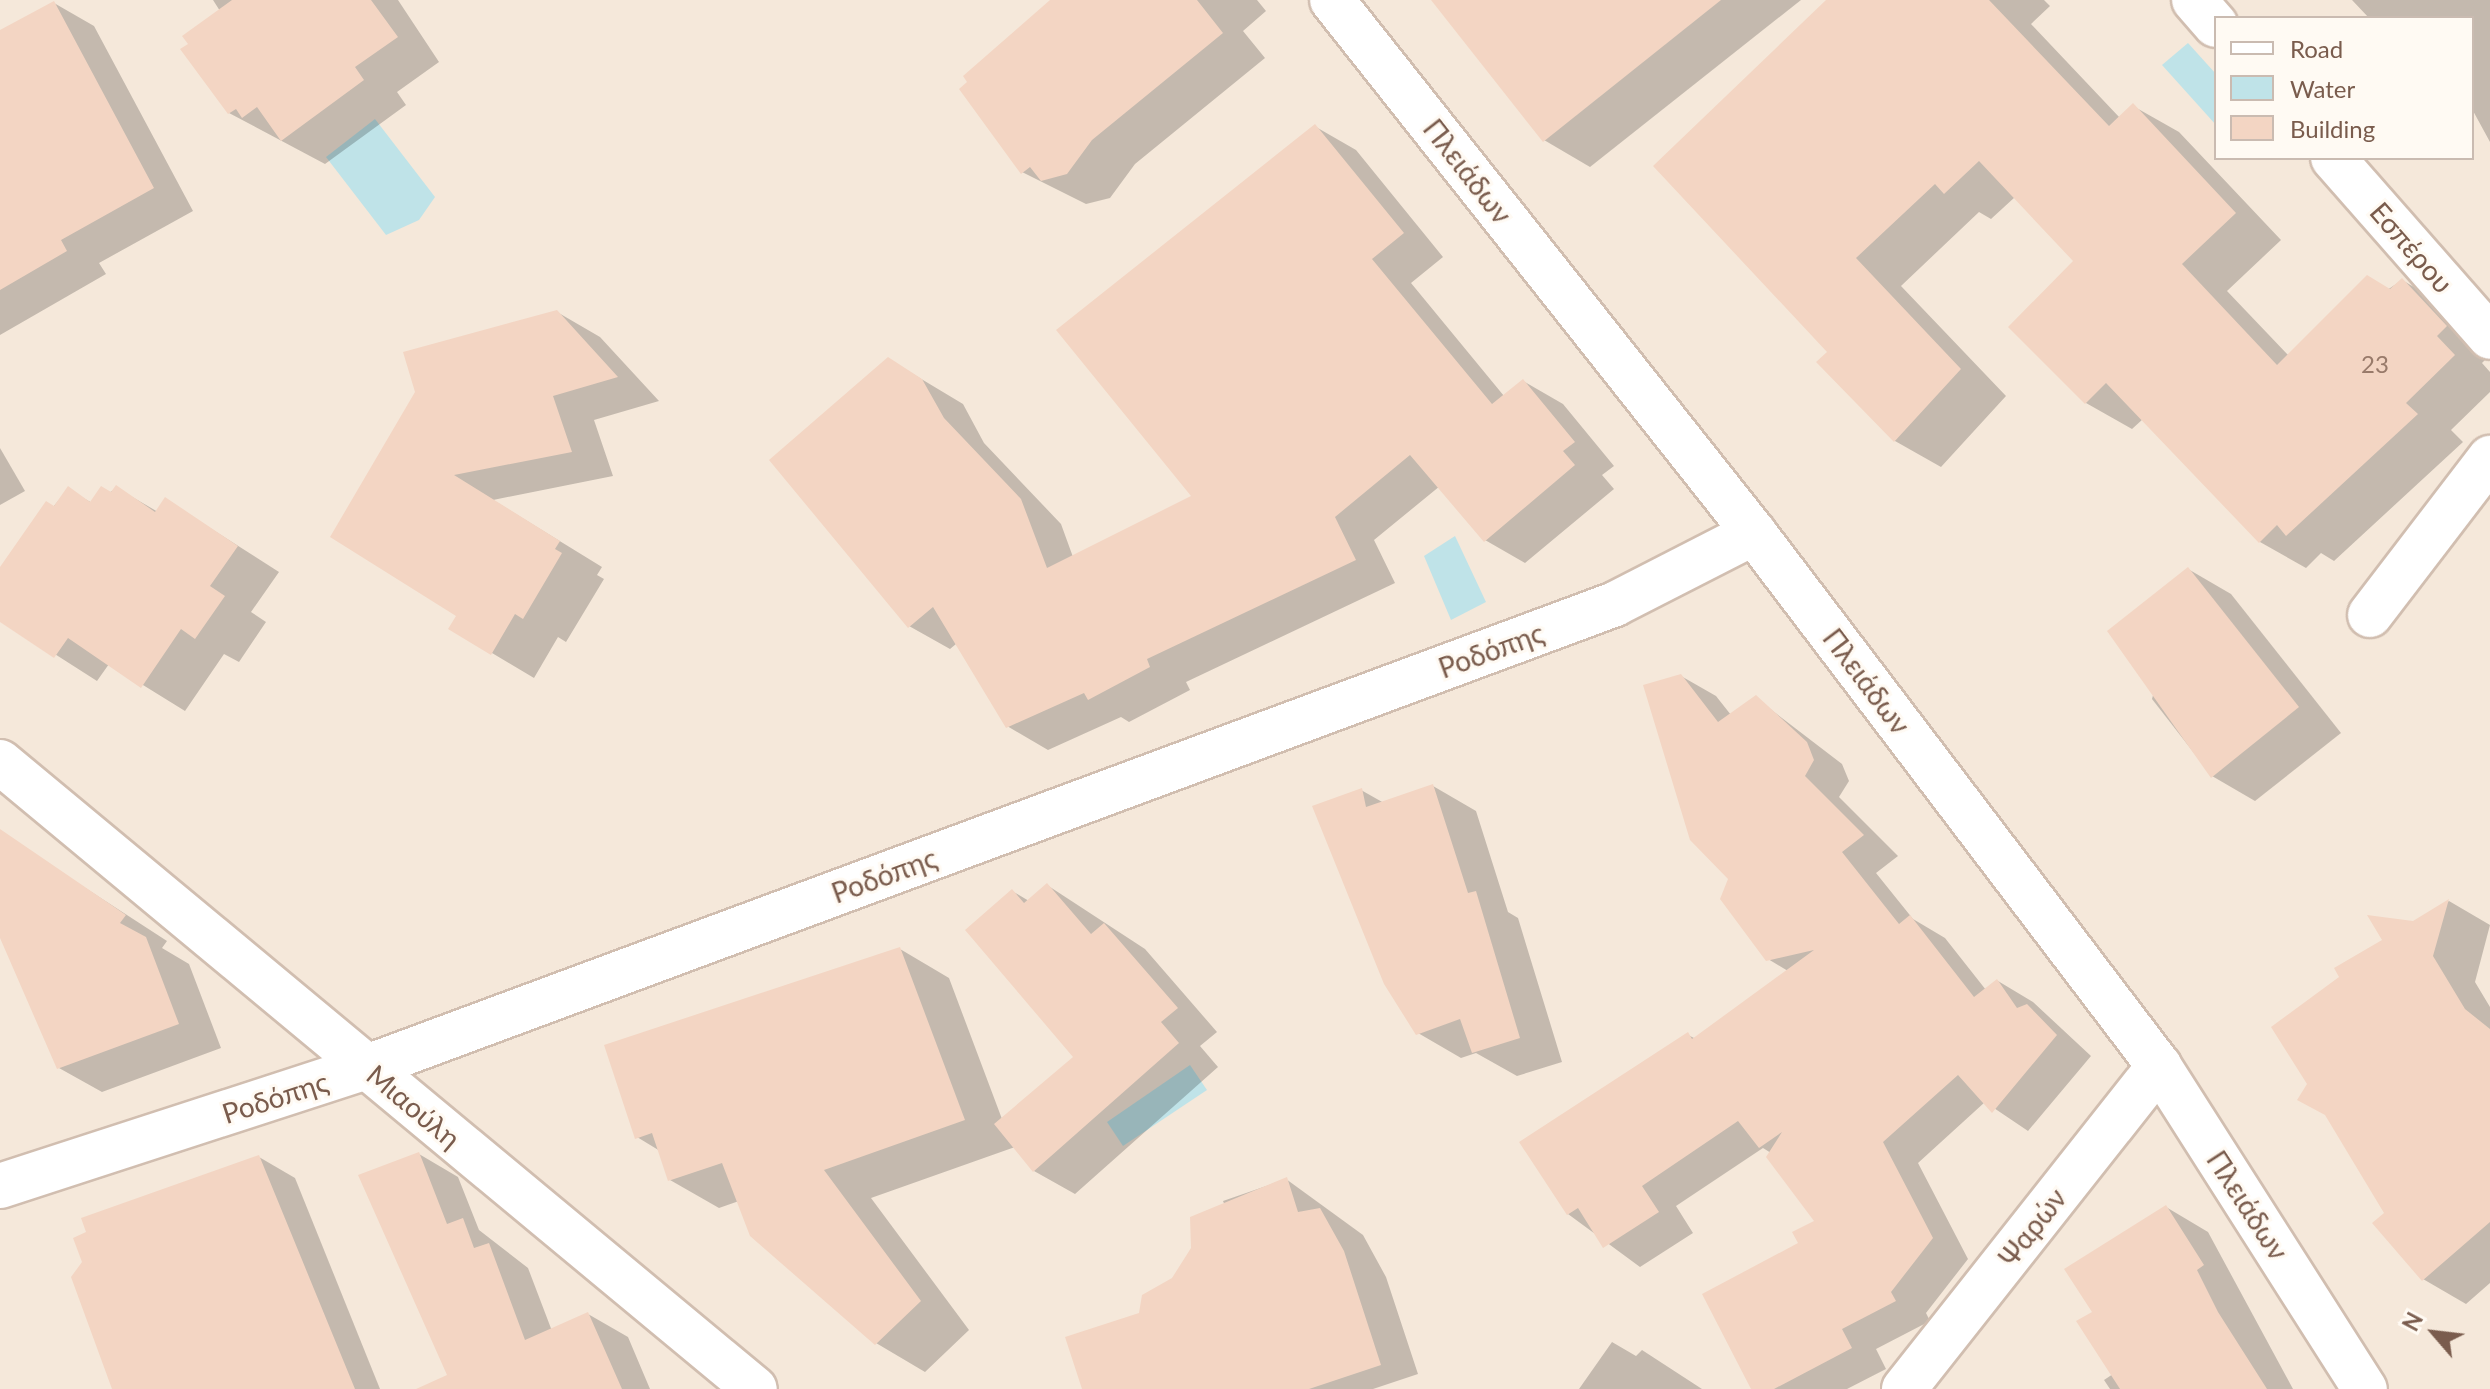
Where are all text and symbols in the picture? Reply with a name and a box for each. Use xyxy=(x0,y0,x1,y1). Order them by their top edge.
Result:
legend xyxy=(2214,16,2474,160)
text: Road xyxy=(2290,34,2343,63)
text: Water xyxy=(2290,74,2355,103)
street label: Πλειάδων xyxy=(1417,112,1519,230)
text: Building xyxy=(2290,114,2375,143)
street label: Εσπέρου xyxy=(2363,195,2461,299)
house number: 23 xyxy=(2361,350,2389,378)
street label: Ροδόπης xyxy=(1434,615,1548,685)
street label: Πλειάδων xyxy=(1816,622,1918,740)
street label: Ροδόπης xyxy=(827,840,941,910)
street label: Μιαούλη xyxy=(360,1057,468,1155)
street label: Ροδόπης xyxy=(218,1064,332,1130)
street label: Πλειάδων xyxy=(2200,1144,2296,1266)
street label: Ψαρών xyxy=(1991,1181,2073,1273)
north arrow xyxy=(2394,1293,2474,1373)
text: N xyxy=(2396,1308,2428,1335)

